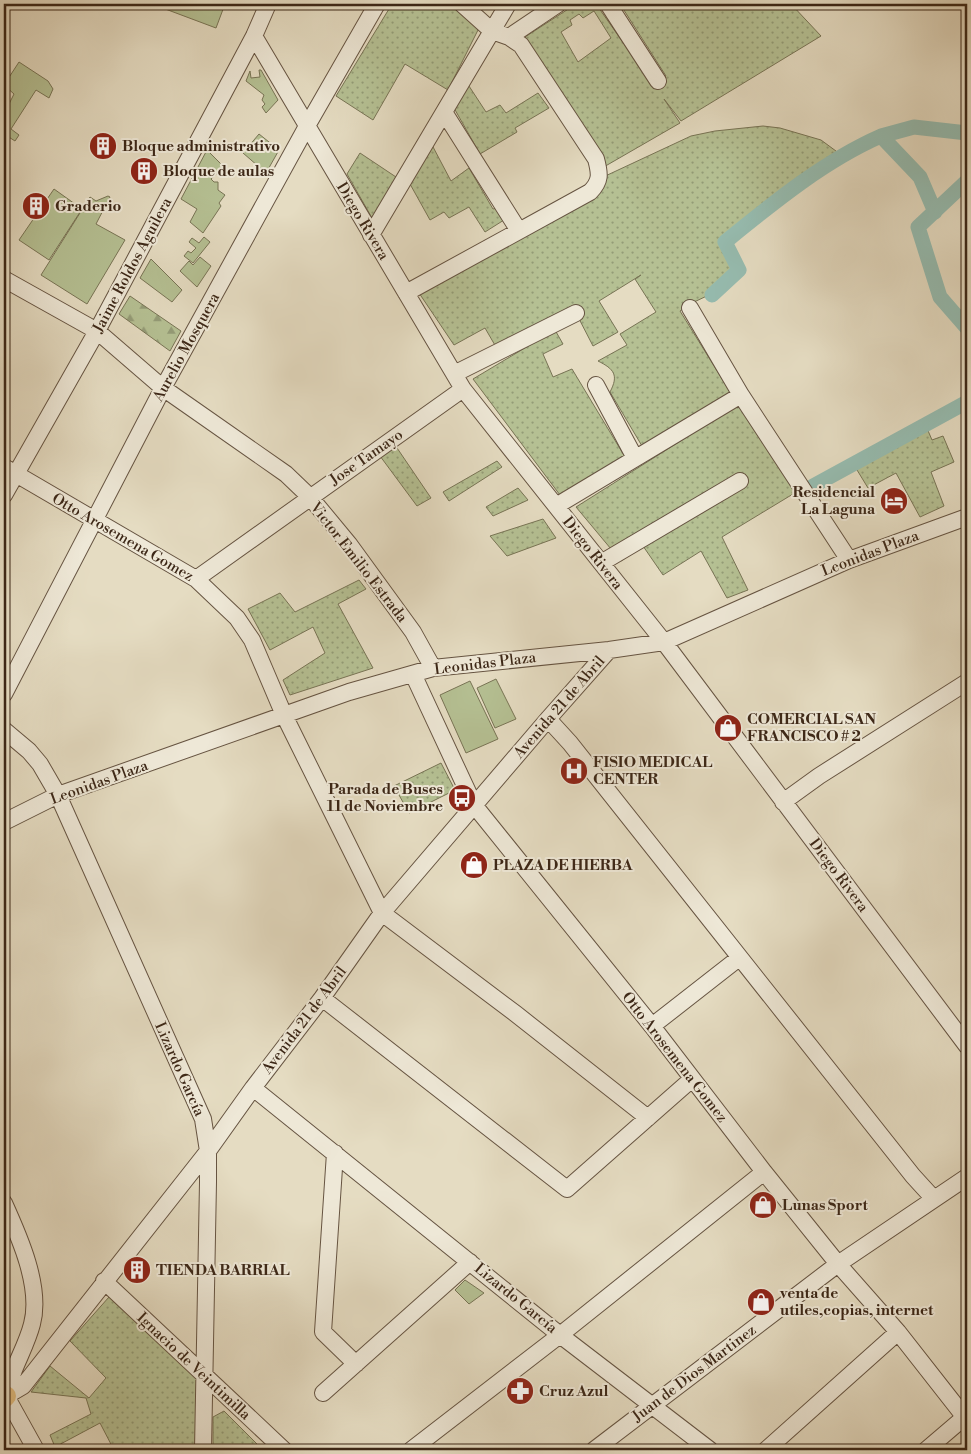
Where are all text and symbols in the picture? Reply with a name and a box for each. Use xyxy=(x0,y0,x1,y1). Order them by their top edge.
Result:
building icon: Bloque administrativo xyxy=(88,131,118,161)
place label: Bloque administrativo xyxy=(122,137,280,156)
building icon: Bloque de aulas xyxy=(129,156,159,186)
place label: Bloque de aulas xyxy=(163,162,274,181)
street label: Diego Rivera xyxy=(332,179,393,264)
building icon: Graderio xyxy=(21,191,51,221)
street label: Jaime Roldos Aguilera xyxy=(88,194,176,337)
place label: Graderio xyxy=(55,197,122,216)
street label: Aurelio Mosquera xyxy=(148,289,224,406)
street label: Jose Tamayo xyxy=(325,425,407,490)
place label: Residencial La Laguna xyxy=(792,483,876,519)
hotel icon: Residencial La Laguna xyxy=(879,486,909,516)
street label: Otto Arosemena Gomez xyxy=(48,489,197,586)
street label: Victor Emilio Estrada xyxy=(305,498,412,627)
street label: Diego Rivera xyxy=(558,513,627,594)
street label: Leonidas Plaza xyxy=(819,526,922,581)
street label: Leonidas Plaza xyxy=(433,648,538,679)
street label: Avenida 21 de Abril xyxy=(509,652,609,763)
place label: COMERCIAL SAN FRANCISCO # 2 xyxy=(747,710,876,746)
shop icon: COMERCIAL SAN FRANCISCO # 2 xyxy=(713,713,743,743)
place label: FISIO MEDICAL CENTER xyxy=(593,753,712,789)
street label: Leonidas Plaza xyxy=(48,756,151,809)
hospital icon: FISIO MEDICAL CENTER xyxy=(559,756,589,786)
place label: Parada de Buses 11 de Noviembre xyxy=(327,780,443,816)
bus stop icon: Parada de Buses 11 de Noviembre xyxy=(447,783,477,813)
street label: Diego Rivera xyxy=(805,835,873,916)
shop icon: PLAZA DE HIERBA xyxy=(459,850,489,880)
place label: PLAZA DE HIERBA xyxy=(493,856,633,875)
street label: Avenida 21 de Abril xyxy=(257,962,351,1079)
street label: Otto Arosemena Gomez xyxy=(618,988,732,1126)
street label: Lizardo García xyxy=(150,1019,209,1120)
shop icon: Lunas Sport xyxy=(748,1190,778,1220)
place label: Lunas Sport xyxy=(782,1196,869,1215)
building icon: TIENDA BARRIAL xyxy=(122,1255,152,1285)
street label: Lizardo García xyxy=(470,1259,561,1338)
place label: TIENDA BARRIAL xyxy=(156,1261,290,1280)
place label: venta de utiles,copias, internet xyxy=(779,1284,934,1320)
shop icon: venta de utiles,copias, internet xyxy=(746,1287,776,1317)
street label: Ignacio de Veintimilla xyxy=(133,1309,255,1424)
street label: Juan de Dios Martinez xyxy=(628,1321,760,1427)
pharmacy icon: Cruz Azul xyxy=(505,1376,535,1406)
place label: Cruz Azul xyxy=(539,1382,608,1401)

